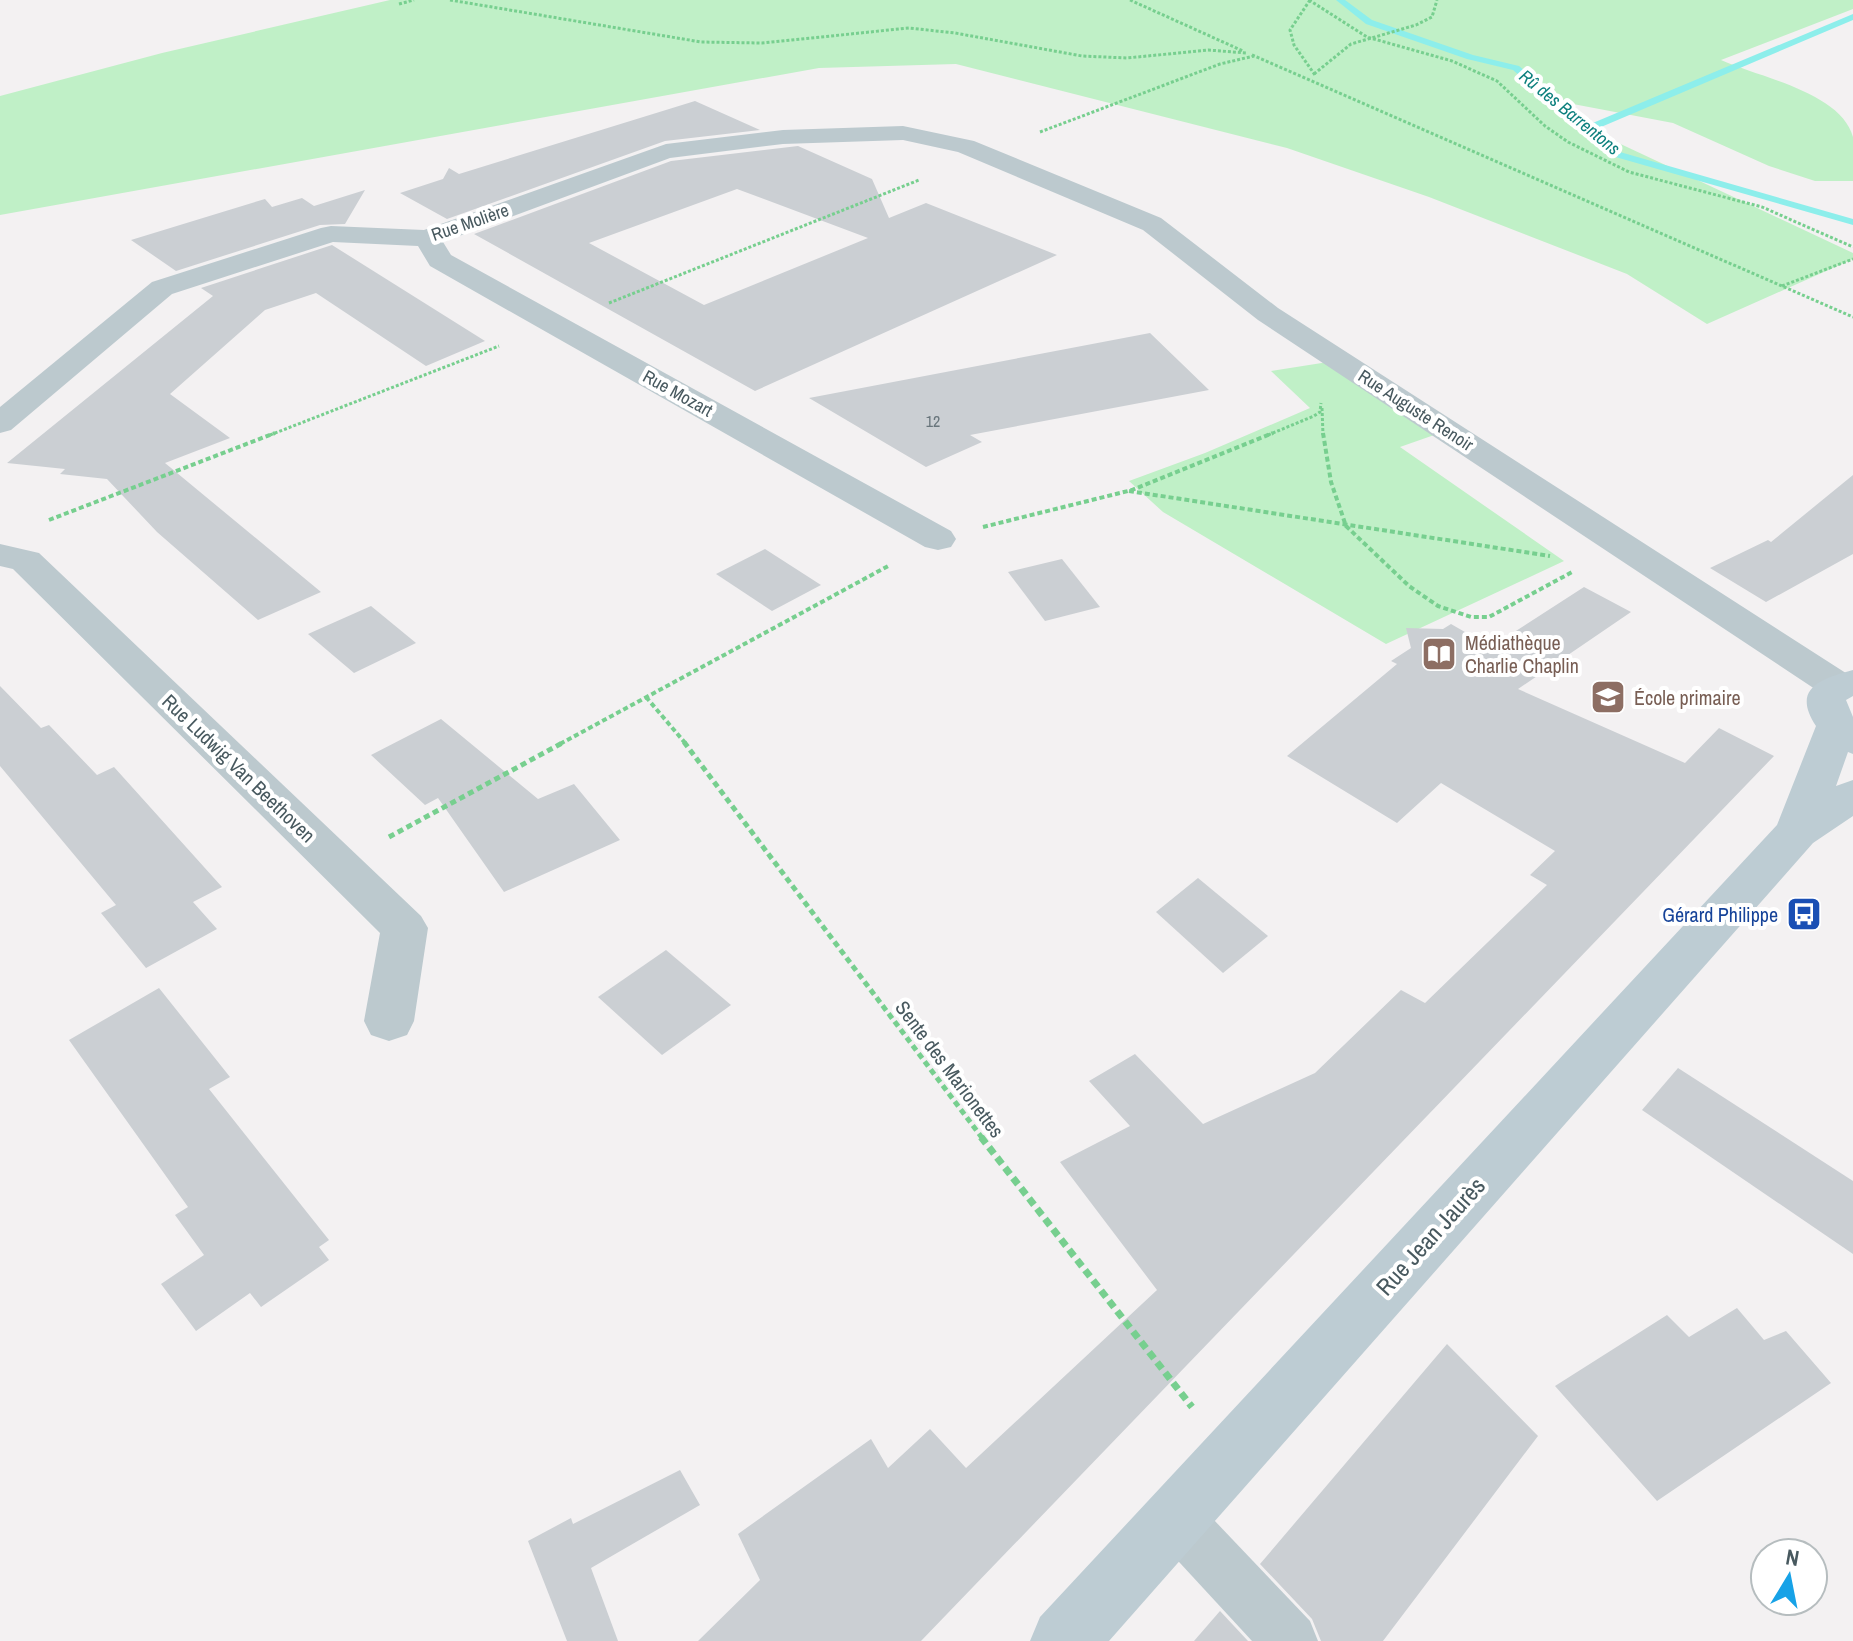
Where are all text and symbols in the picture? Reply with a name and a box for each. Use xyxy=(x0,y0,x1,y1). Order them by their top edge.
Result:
water label: Rû des Barrentons xyxy=(1514,64,1626,160)
street label: Rue Molière xyxy=(428,197,512,247)
street label: Rue Auguste Renoir xyxy=(1353,363,1479,457)
street label: Rue Mozart xyxy=(639,364,717,422)
house number: 12 xyxy=(926,410,940,432)
place label: Médiathèque Charlie Chaplin xyxy=(1465,629,1579,679)
library icon: Médiathèque Charlie Chaplin xyxy=(1420,635,1458,673)
school or university icon: École primaire xyxy=(1589,678,1627,716)
place label: École primaire xyxy=(1634,684,1741,711)
street label: Rue Ludwig Van Beethoven xyxy=(157,688,321,848)
bus stop icon: Gérard Philippe xyxy=(1785,895,1823,933)
place label: Gérard Philippe xyxy=(1662,901,1778,928)
street label: Sente des Marionettes xyxy=(890,995,1010,1143)
street label: Rue Jean Jaurès xyxy=(1368,1170,1492,1302)
north arrow xyxy=(1749,1537,1829,1617)
text: N xyxy=(1783,1541,1801,1573)

